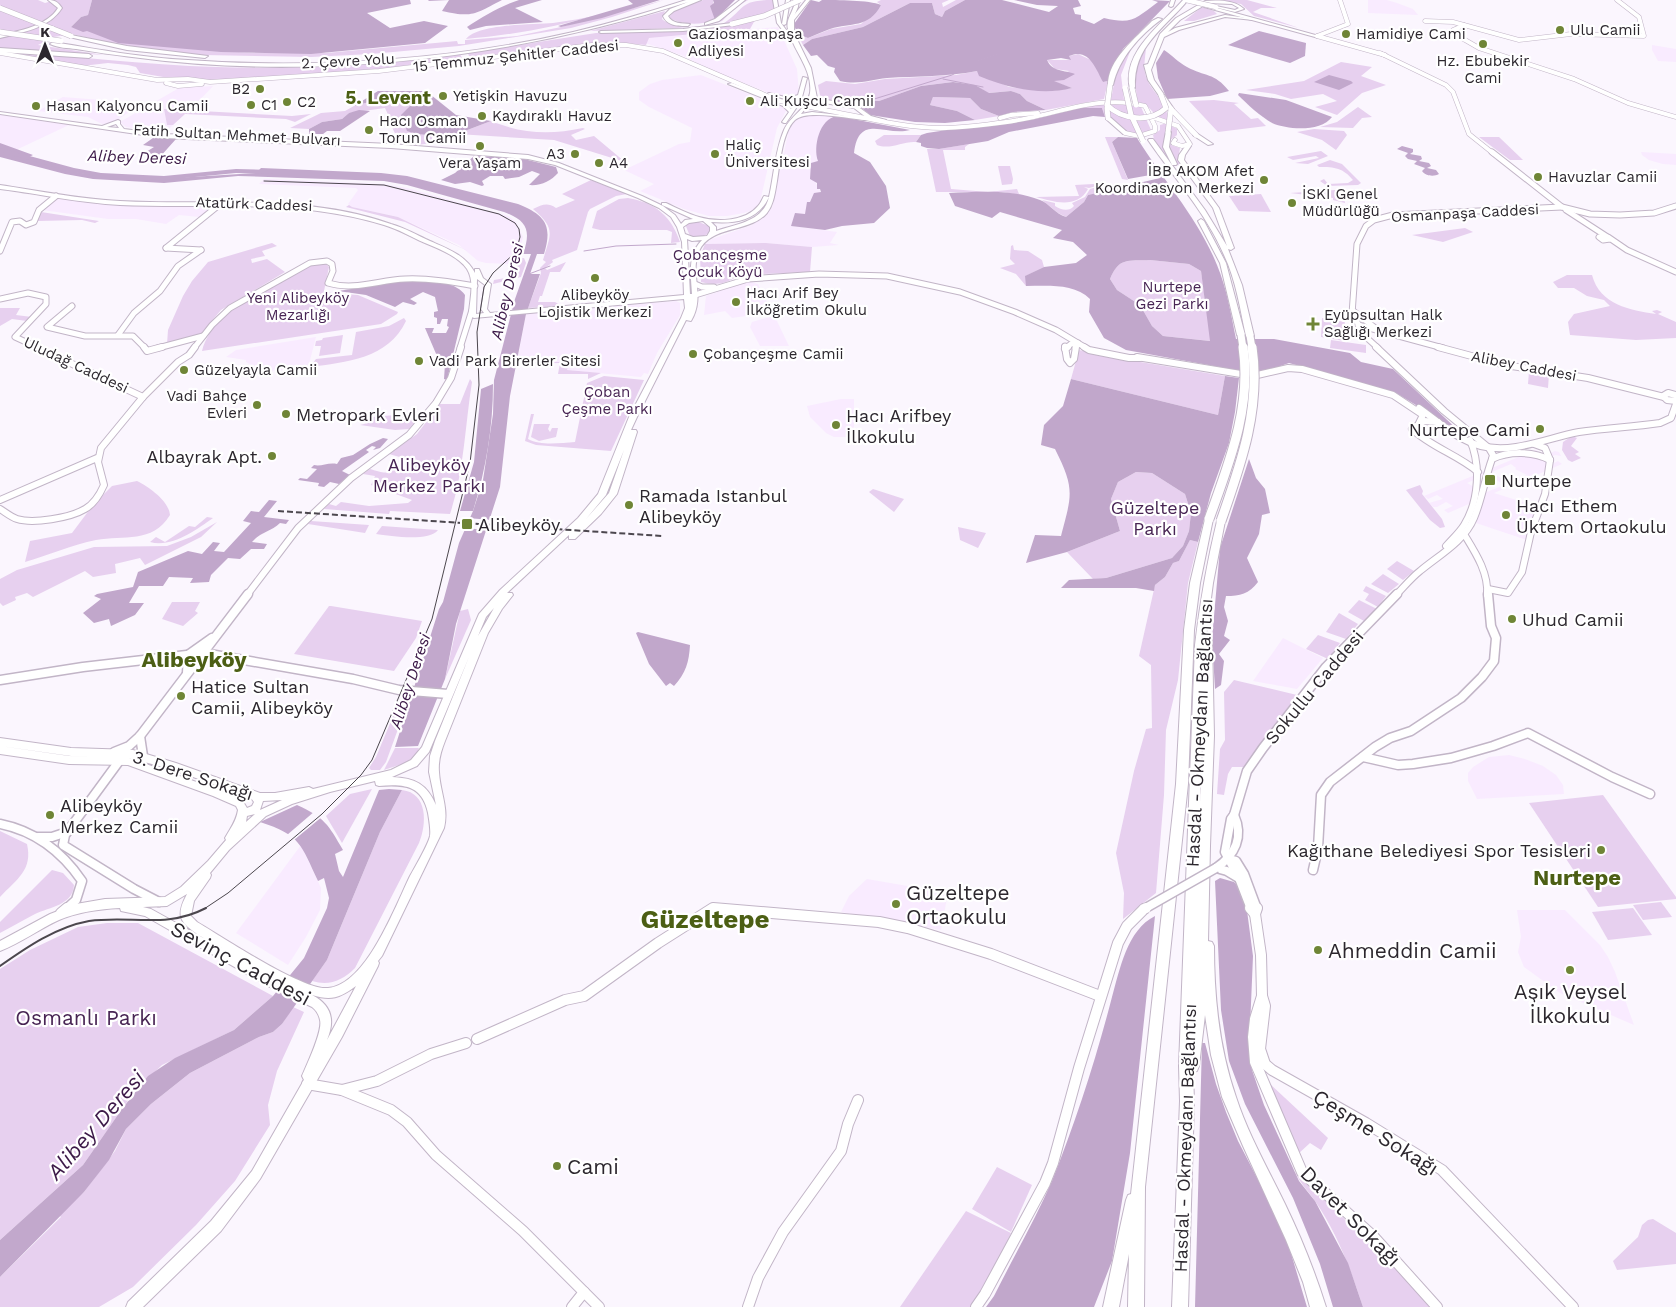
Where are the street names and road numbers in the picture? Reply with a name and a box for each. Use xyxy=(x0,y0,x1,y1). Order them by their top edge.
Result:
street label: 15 Temmuz Şehitler Caddesi xyxy=(412,36,620,76)
street label: 2. Çevre Yolu xyxy=(301,50,395,72)
street label: Fatih Sultan Mehmet Bulvarı xyxy=(133,121,341,149)
street label: Atatürk Caddesi xyxy=(195,193,313,215)
street label: Osmanpaşa Caddesi xyxy=(1390,200,1540,226)
street label: Uludağ Caddesi xyxy=(21,333,131,397)
street label: Alibey Caddesi xyxy=(1470,347,1578,385)
street label: Hasdal - Okmeydanı Bağlantısı xyxy=(1181,598,1217,868)
street label: Sokullu Caddesi xyxy=(1260,626,1368,748)
street label: 3. Dere Sokağı xyxy=(130,746,256,804)
street label: Sevinç Caddesi xyxy=(167,916,315,1010)
street label: Hasdal - Okmeydanı Bağlantısı xyxy=(1170,1003,1200,1273)
street label: Çeşme Sokağı xyxy=(1309,1083,1443,1181)
street label: Davet Sokağı xyxy=(1296,1161,1406,1271)

